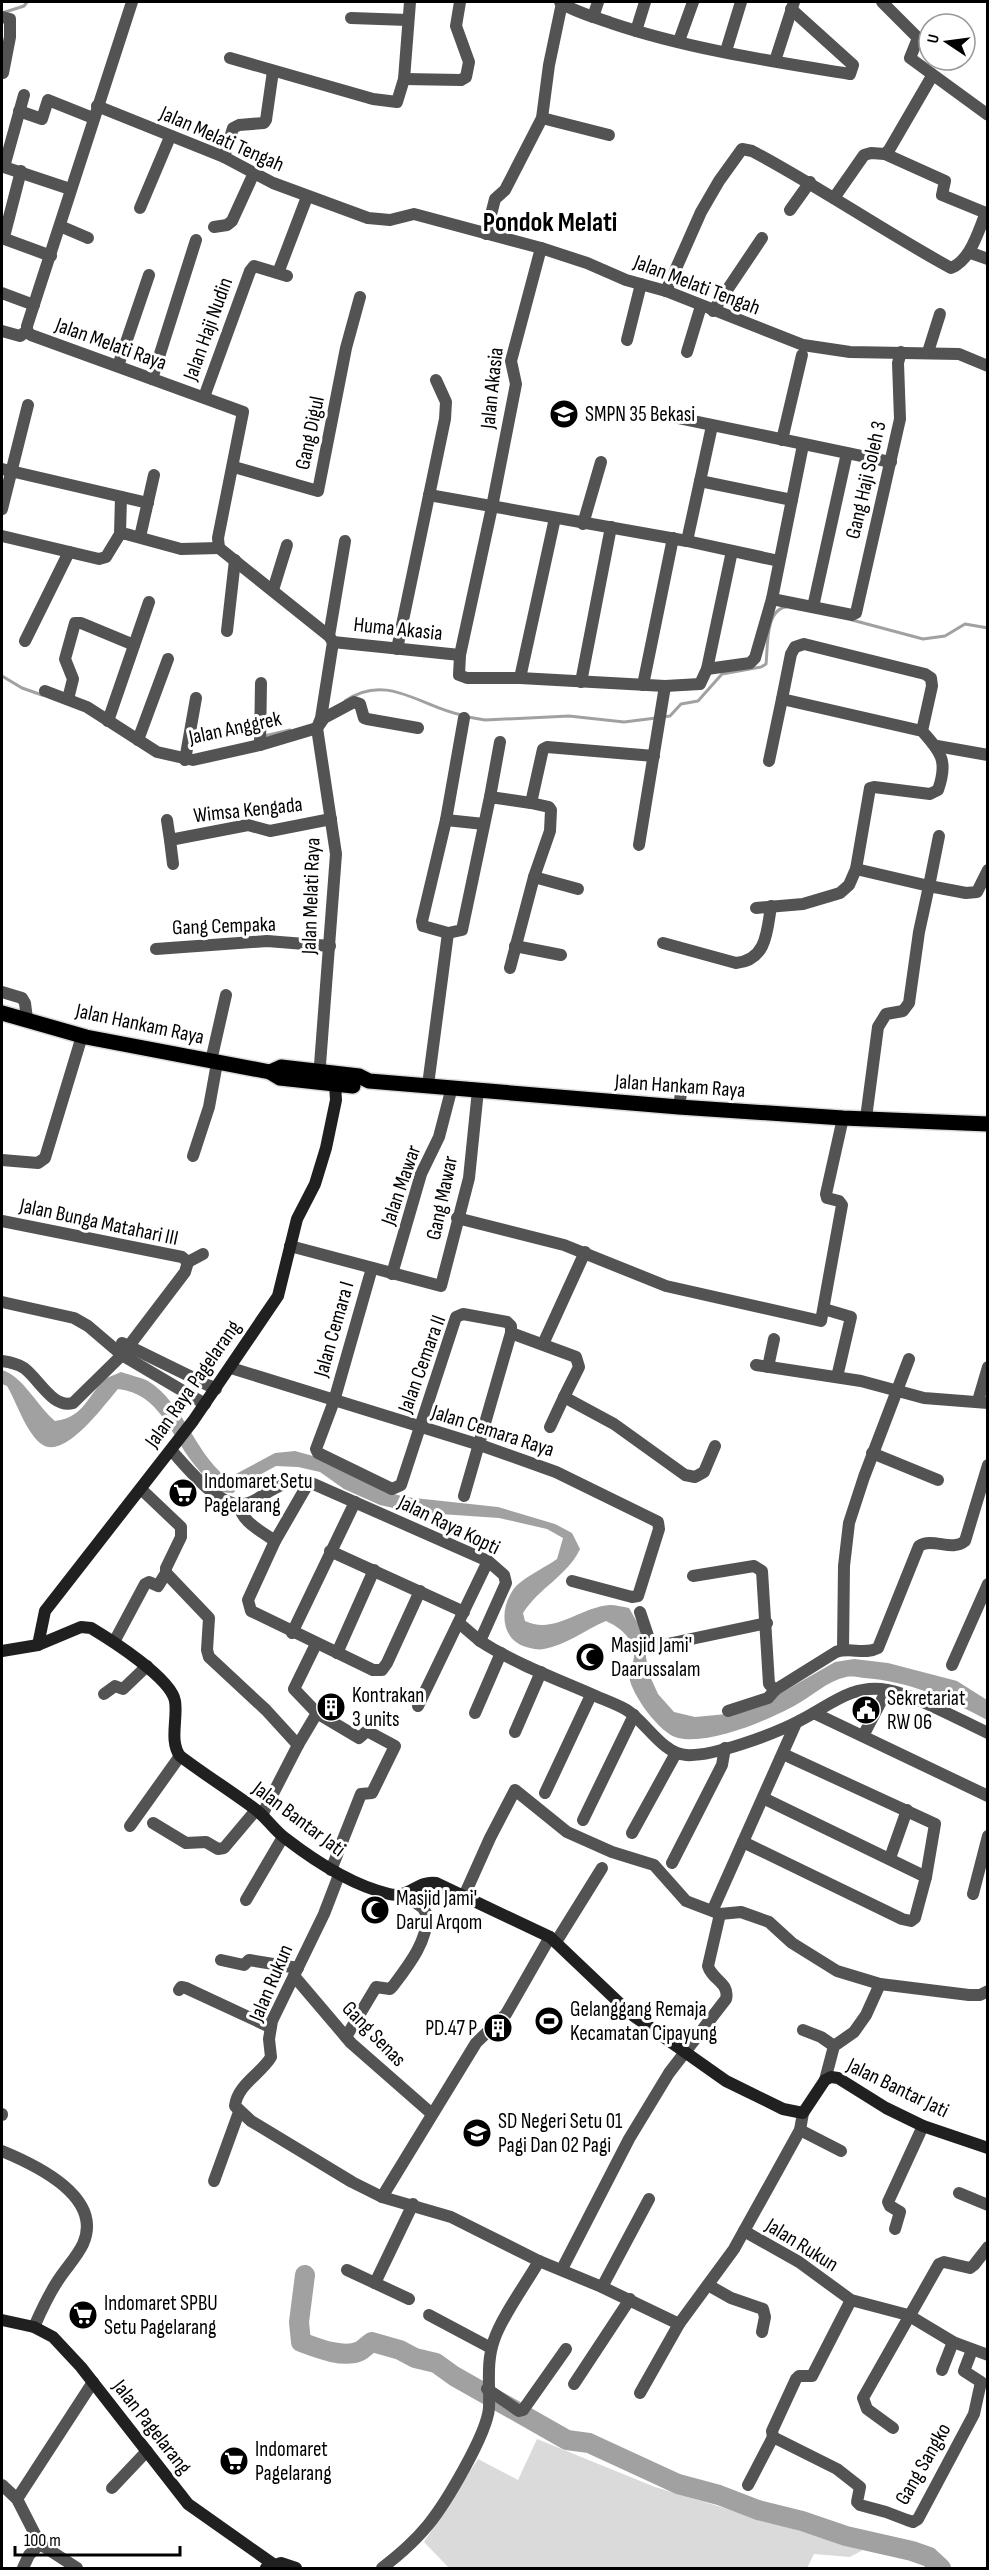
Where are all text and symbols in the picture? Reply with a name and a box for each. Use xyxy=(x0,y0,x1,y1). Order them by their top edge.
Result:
north arrow xyxy=(917,12,977,72)
text: U xyxy=(924,33,944,45)
street label: Jalan Melati Tengah xyxy=(155,100,288,177)
district label: Pondok Melati xyxy=(483,207,617,239)
street label: Jalan Melati Tengah xyxy=(629,249,764,321)
street label: Jalan Haji Nudin xyxy=(178,274,238,385)
street label: Jalan Melati Raya xyxy=(51,312,170,376)
street label: Jalan Akasia xyxy=(475,346,509,431)
street label: Gang Digul xyxy=(290,394,330,472)
school or university icon: SMPN 35 Bekasi xyxy=(548,398,580,430)
place label: SMPN 35 Bekasi xyxy=(585,402,695,427)
street label: Gang Haji Soleh 3 xyxy=(840,419,892,541)
street label: Huma Akasia xyxy=(352,612,444,646)
street label: Jalan Anggrek xyxy=(185,706,284,750)
street label: Wimsa Kengada xyxy=(192,792,304,828)
street label: Jalan Melati Raya xyxy=(296,837,326,956)
street label: Gang Cempaka xyxy=(172,912,276,940)
street label: Jalan Hankam Raya xyxy=(73,998,206,1050)
street label: Jalan Hankam Raya xyxy=(613,1069,746,1103)
street label: Jalan Mawar xyxy=(375,1142,426,1229)
street label: Gang Mawar xyxy=(421,1154,463,1242)
street label: Jalan Bunga Matahari III xyxy=(16,1193,181,1251)
street label: Jalan Cemara I xyxy=(308,1278,360,1381)
street label: Jalan Cemara II xyxy=(392,1312,451,1417)
street label: Jalan Raya Pagelarang xyxy=(139,1315,246,1453)
street label: Jalan Cemara Raya xyxy=(428,1399,557,1463)
place label: Indomaret Setu Pagelarang xyxy=(204,1469,313,1518)
supermarket icon: Indomaret Setu Pagelarang xyxy=(167,1477,199,1509)
street label: Jalan Raya Kopti xyxy=(393,1489,504,1560)
place label: Masjid Jami' Daarussalam xyxy=(611,1633,700,1682)
mosque icon: Masjid Jami' Daarussalam xyxy=(574,1641,606,1673)
place label: Kontrakan 3 units xyxy=(352,1683,424,1732)
place label: Sekretariat RW 06 xyxy=(887,1686,965,1735)
building icon: Kontrakan 3 units xyxy=(315,1691,347,1723)
public building icon: Sekretariat RW 06 xyxy=(850,1694,882,1726)
street label: Jalan Bantar Jati xyxy=(247,1775,350,1862)
place label: Masjid Jami' Darul Arqom xyxy=(396,1886,482,1935)
mosque icon: Masjid Jami' Darul Arqom xyxy=(359,1894,391,1926)
street label: Jalan Rukun xyxy=(243,1941,298,2026)
street label: Gang Senas xyxy=(337,1996,411,2072)
place label: Gelanggang Remaja Kecamatan Cipayung xyxy=(570,1997,717,2046)
sports icon: Gelanggang Remaja Kecamatan Cipayung xyxy=(533,2005,565,2037)
building icon: PD.47 P xyxy=(482,2012,514,2044)
place label: PD.47 P xyxy=(425,2016,477,2041)
street label: Jalan Bantar Jati xyxy=(842,2052,953,2123)
place label: SD Negeri Setu 01 Pagi Dan 02 Pagi xyxy=(498,2109,623,2158)
school or university icon: SD Negeri Setu 01 Pagi Dan 02 Pagi xyxy=(461,2117,493,2149)
street label: Jalan Rukun xyxy=(760,2212,843,2277)
place label: Indomaret SPBU Setu Pagelarang xyxy=(104,2291,218,2340)
supermarket icon: Indomaret SPBU Setu Pagelarang xyxy=(67,2299,99,2331)
street label: Jalan Pagelarang xyxy=(107,2374,197,2479)
street label: Gang Sangko xyxy=(890,2419,956,2509)
place label: Indomaret Pagelarang xyxy=(255,2437,332,2486)
supermarket icon: Indomaret Pagelarang xyxy=(218,2445,250,2477)
scale bar xyxy=(15,2519,180,2557)
text: 100 m xyxy=(24,2530,61,2551)

